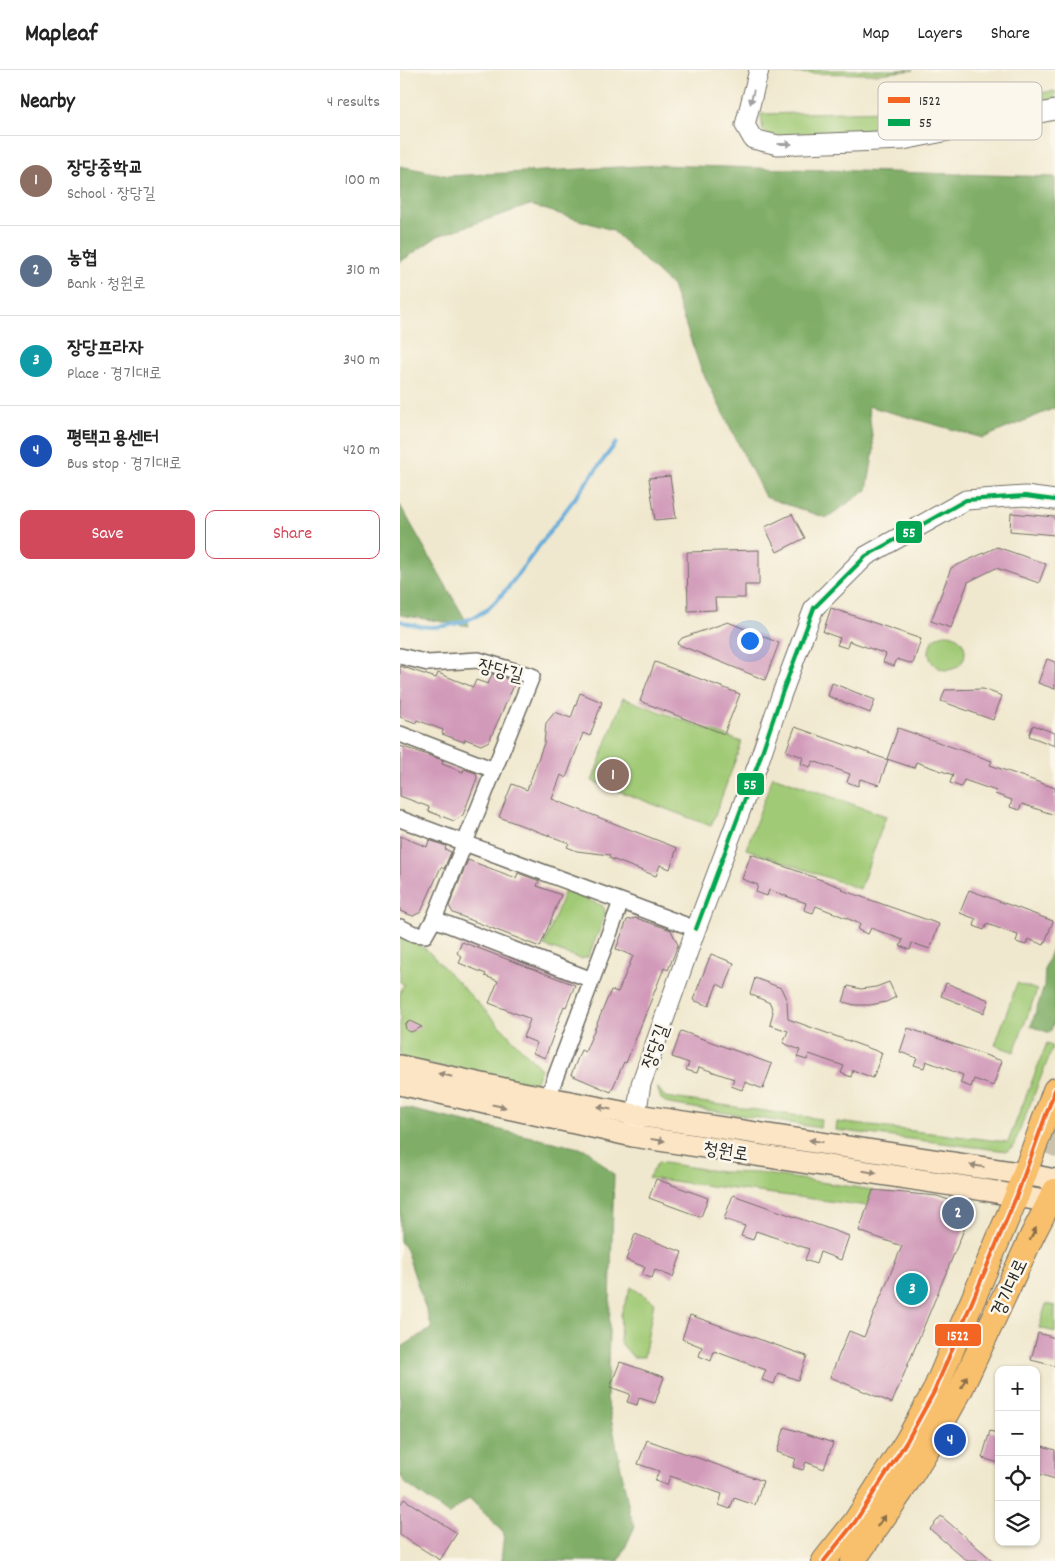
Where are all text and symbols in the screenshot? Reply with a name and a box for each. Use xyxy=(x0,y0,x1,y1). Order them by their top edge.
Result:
text: Mapleaf xyxy=(25,18,97,52)
text: Map xyxy=(862,22,889,47)
text: Layers xyxy=(917,22,963,47)
text: Share xyxy=(991,22,1030,47)
legend xyxy=(878,82,1042,140)
text: Nearby xyxy=(20,88,75,118)
one-way arrow xyxy=(748,90,756,105)
text: 4 results xyxy=(327,91,380,114)
text: 1522 xyxy=(919,92,941,112)
text: 55 xyxy=(919,114,932,134)
one-way arrow xyxy=(777,140,793,148)
text: 장당중학교 xyxy=(67,156,143,183)
text: 1 xyxy=(34,169,38,192)
text: 100 m xyxy=(344,169,380,192)
text: School · 장당길 xyxy=(67,183,155,206)
text: 농협 xyxy=(67,246,98,273)
text: 2 xyxy=(33,259,40,282)
text: 310 m xyxy=(346,259,380,282)
text: Bank · 청원로 xyxy=(67,273,146,296)
text: 장당프라자 xyxy=(67,336,143,363)
text: 3 xyxy=(32,349,40,372)
text: 340 m xyxy=(343,349,380,372)
text: Place · 경기대로 xyxy=(67,363,162,386)
text: 평택고용센터 xyxy=(67,426,159,453)
text: 4 xyxy=(33,439,39,462)
text: 420 m xyxy=(343,439,380,462)
text: Bus stop · 경기대로 xyxy=(67,453,182,476)
button: Save xyxy=(20,510,195,559)
button: Share xyxy=(205,510,380,559)
line badge: 55 xyxy=(895,520,923,544)
text: 55 xyxy=(903,524,916,544)
your location xyxy=(737,628,763,654)
street label: 장당길 xyxy=(475,654,526,691)
pin: 1 xyxy=(597,756,629,794)
line badge: 55 xyxy=(736,772,765,796)
text: 55 xyxy=(744,776,757,796)
street label: 장당길 xyxy=(637,1021,678,1073)
one-way arrow xyxy=(436,1071,452,1079)
one-way arrow xyxy=(491,1102,506,1110)
one-way arrow xyxy=(596,1104,612,1112)
one-way arrow xyxy=(650,1136,666,1144)
street label: 청원로 xyxy=(701,1137,750,1170)
one-way arrow xyxy=(808,1137,824,1145)
one-way arrow xyxy=(969,1162,985,1170)
one-way arrow xyxy=(863,1168,879,1176)
pin: 2 xyxy=(942,1194,974,1232)
one-way arrow xyxy=(1029,1227,1037,1242)
street label: 경기대로 xyxy=(986,1255,1036,1322)
pin: 3 xyxy=(896,1270,928,1308)
line badge: 1522 xyxy=(934,1323,982,1347)
text: 1522 xyxy=(947,1327,969,1347)
map controls xyxy=(995,1366,1040,1546)
button: + xyxy=(995,1366,1040,1411)
one-way arrow xyxy=(961,1375,969,1389)
button: − xyxy=(995,1411,1040,1456)
pin: 4 xyxy=(934,1421,966,1459)
button: locate xyxy=(995,1456,1040,1501)
button: layers xyxy=(995,1501,1040,1546)
one-way arrow xyxy=(876,1514,886,1528)

